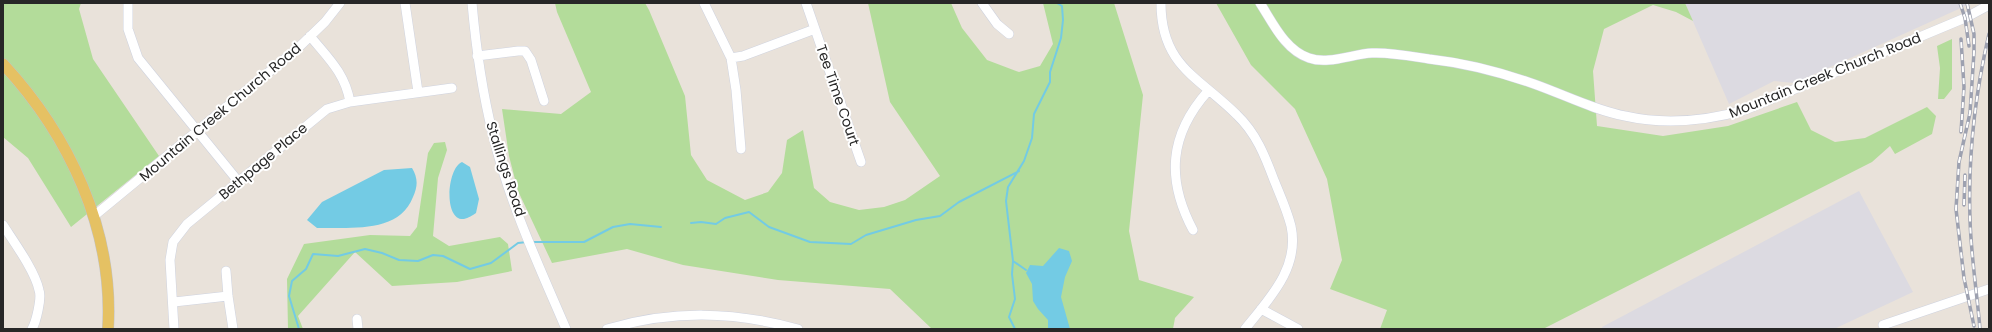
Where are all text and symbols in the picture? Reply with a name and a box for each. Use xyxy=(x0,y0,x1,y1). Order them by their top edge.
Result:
street label: Mountain Creek Church Road xyxy=(1726,27,1924,123)
street label: Mountain Creek Church Road xyxy=(135,38,305,186)
street label: Tee Time Court xyxy=(811,42,865,148)
street label: Bethpage Place xyxy=(214,118,312,204)
street label: Stallings Road xyxy=(481,119,531,219)

